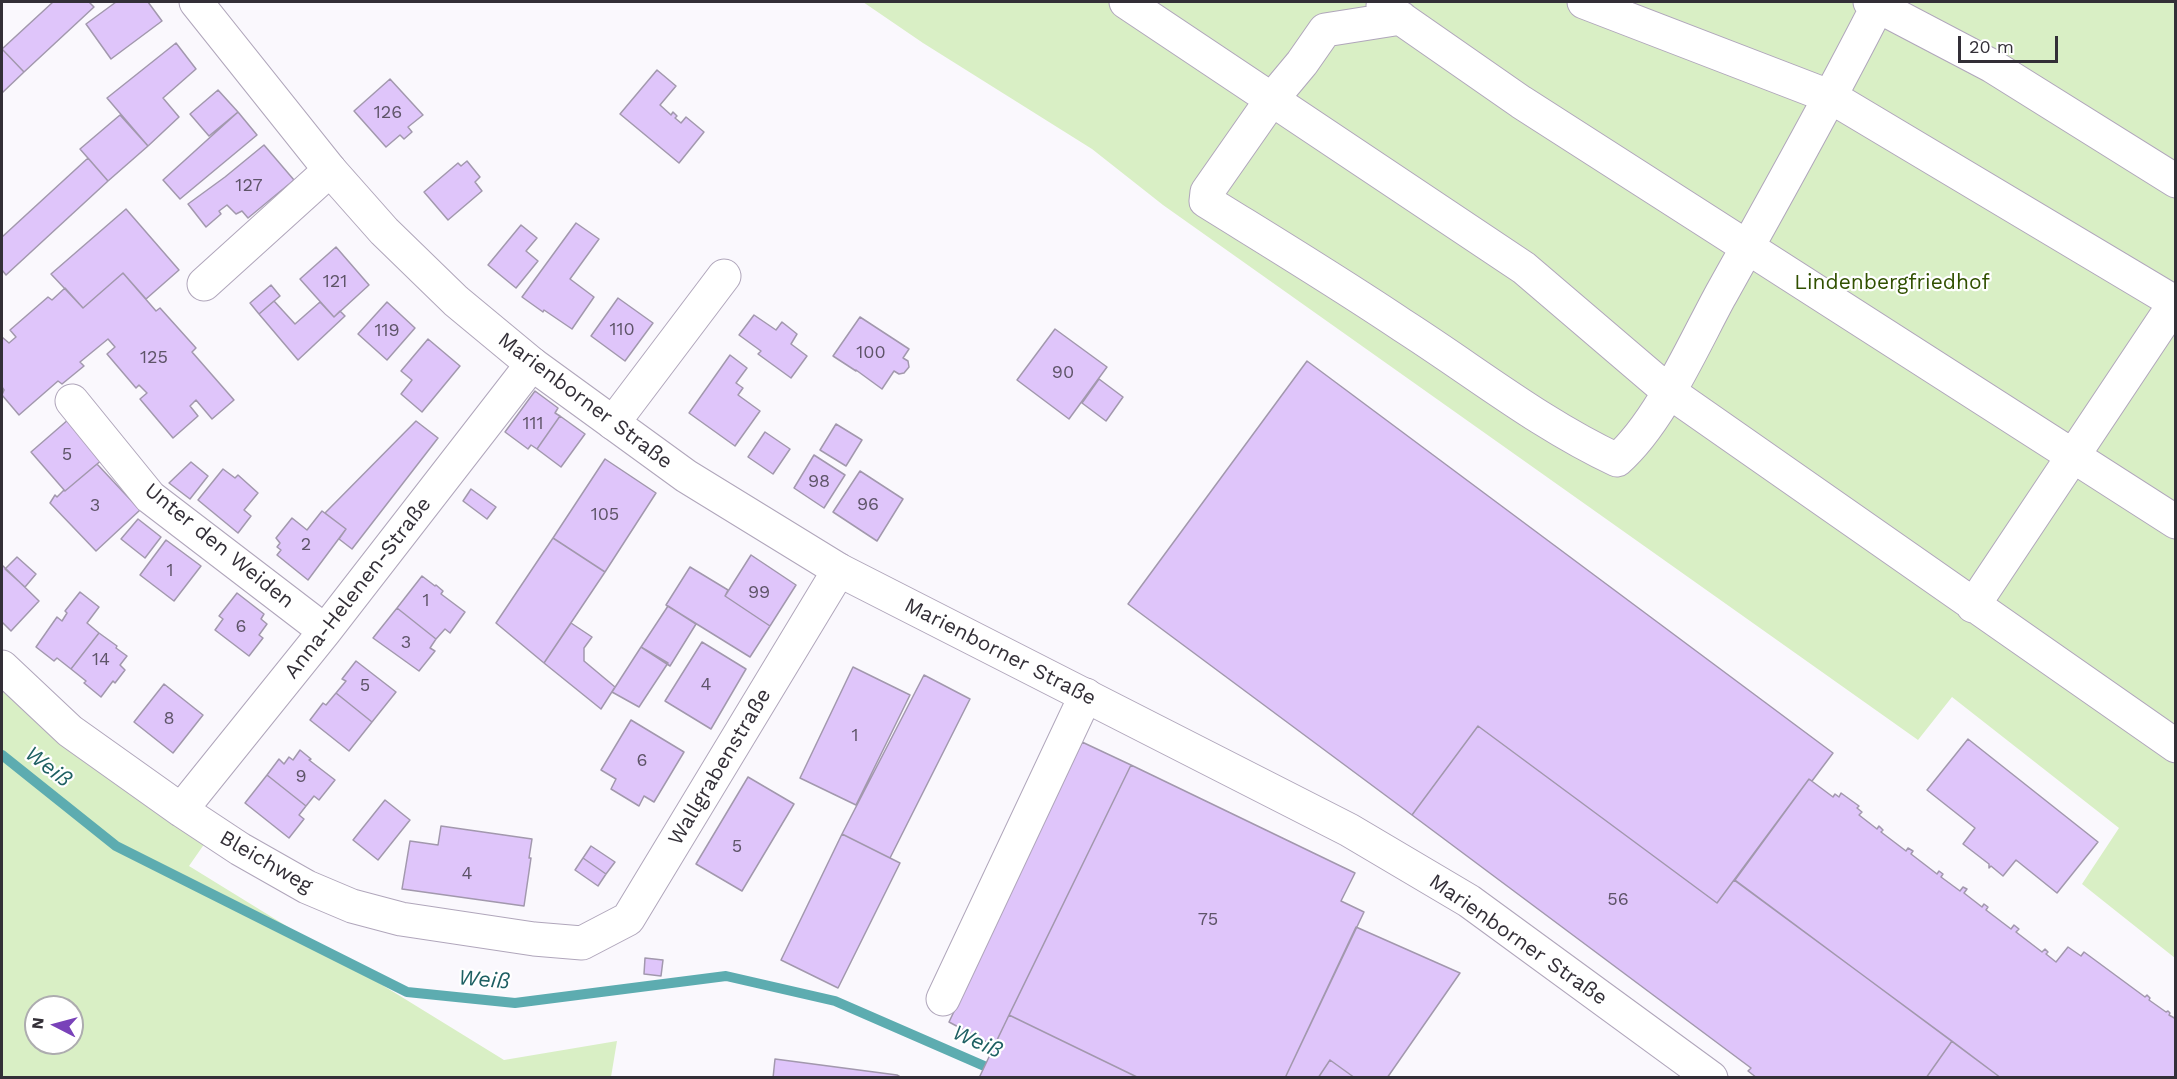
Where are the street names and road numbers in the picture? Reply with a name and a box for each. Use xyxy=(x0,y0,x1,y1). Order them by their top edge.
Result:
street label: Marienborner Straße xyxy=(493,327,677,475)
street label: Unter den Weiden xyxy=(139,478,299,614)
street label: Anna-Helenen-Straße xyxy=(279,492,437,684)
street label: Marienborner Straße xyxy=(900,593,1100,711)
street label: Wallgrabenstraße xyxy=(663,684,777,850)
street label: Bleichweg xyxy=(215,825,317,899)
street label: Marienborner Straße xyxy=(1424,869,1612,1011)

